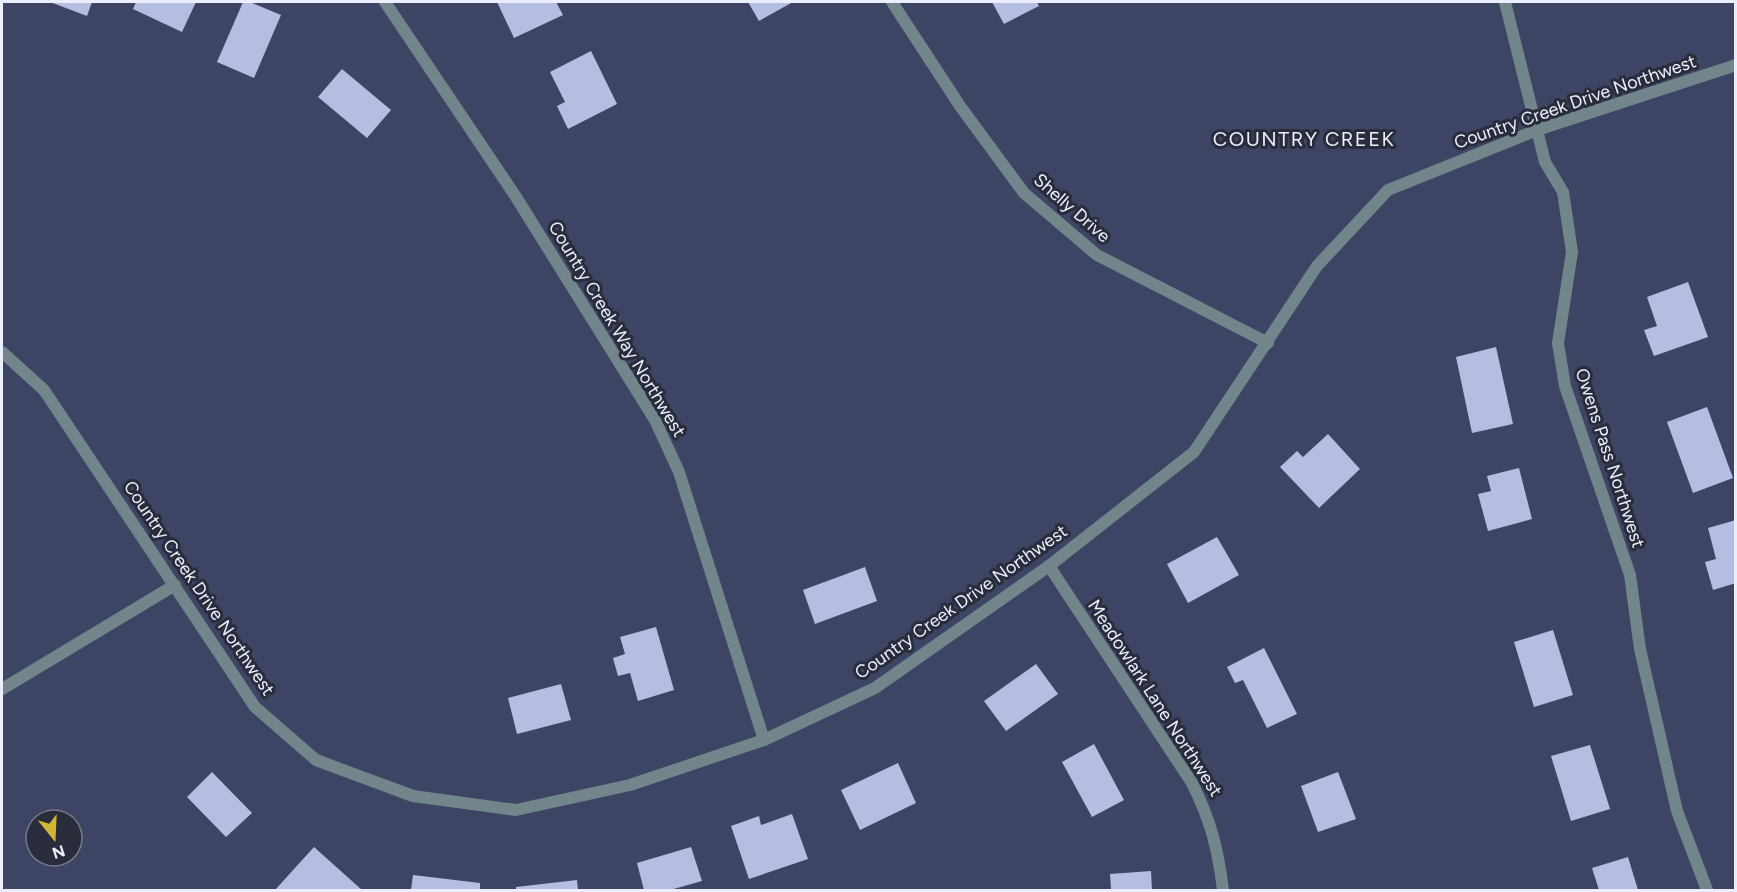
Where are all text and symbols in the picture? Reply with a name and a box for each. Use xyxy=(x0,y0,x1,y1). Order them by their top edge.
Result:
street label: Country Creek Drive Northwest xyxy=(1451,50,1699,154)
district label: COUNTRY CREEK xyxy=(1213,127,1395,151)
street label: Shelly Drive xyxy=(1029,169,1115,247)
street label: Country Creek Way Northwest xyxy=(544,217,690,441)
street label: Owens Pass Northwest xyxy=(1571,366,1649,551)
street label: Country Creek Drive Northwest xyxy=(119,476,279,700)
street label: Country Creek Drive Northwest xyxy=(851,520,1072,684)
street label: Meadowlark Lane Northwest xyxy=(1083,595,1227,801)
north arrow xyxy=(24,808,84,868)
text: N xyxy=(50,841,67,863)

